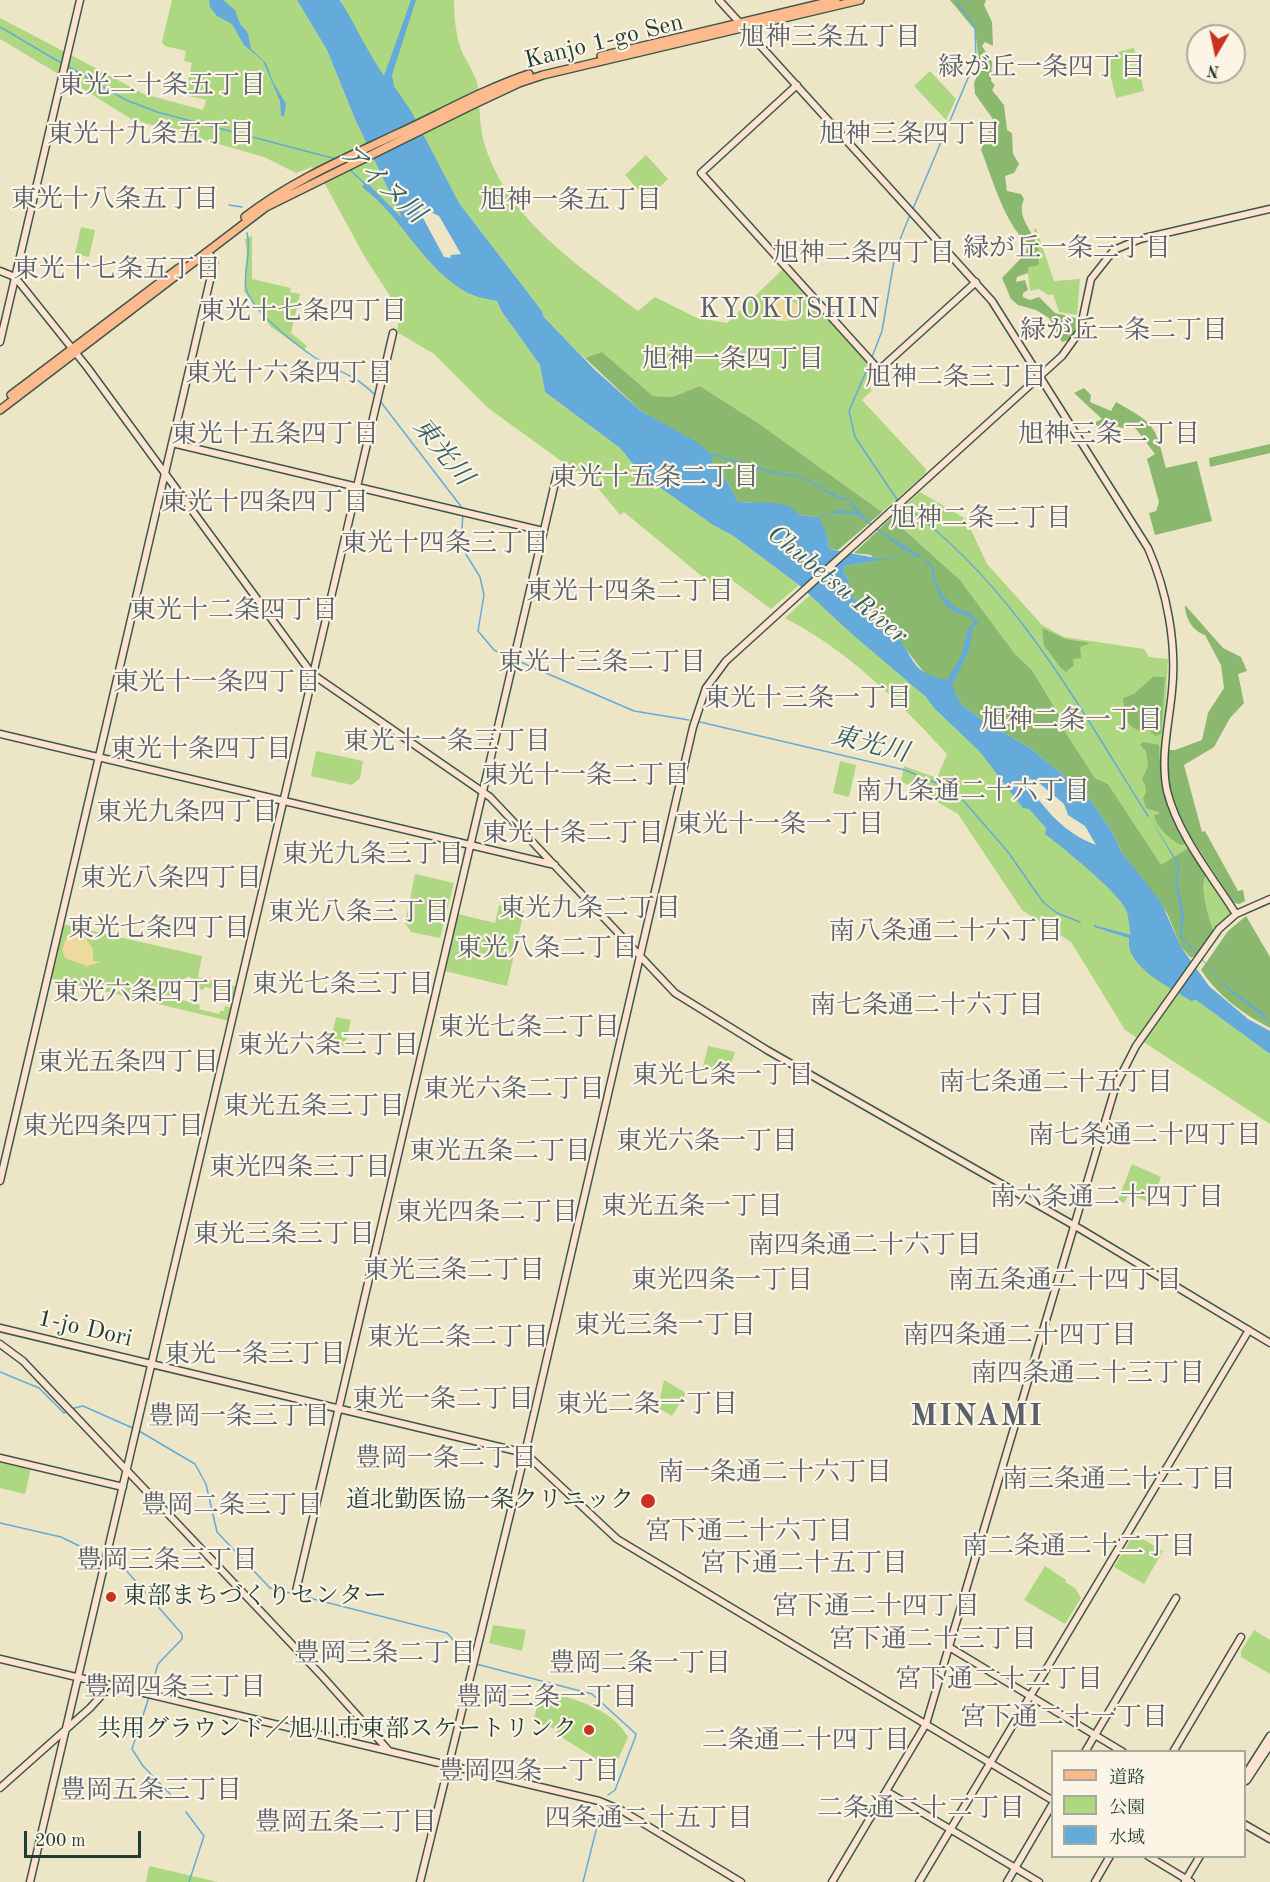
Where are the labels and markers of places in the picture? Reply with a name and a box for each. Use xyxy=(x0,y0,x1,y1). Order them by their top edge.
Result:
place label: 道北勤医協一条クリニック xyxy=(346,1487,634,1515)
marker: 道北勤医協一条クリニック xyxy=(639,1492,657,1510)
place label: 東部まちづくりセンター xyxy=(123,1583,387,1611)
marker: 東部まちづくりセンター xyxy=(104,1590,118,1604)
place label: 共用グラウンド／旭川市東部スケートリンク xyxy=(97,1716,577,1744)
marker: 共用グラウンド／旭川市東部スケートリンク xyxy=(582,1723,596,1737)

